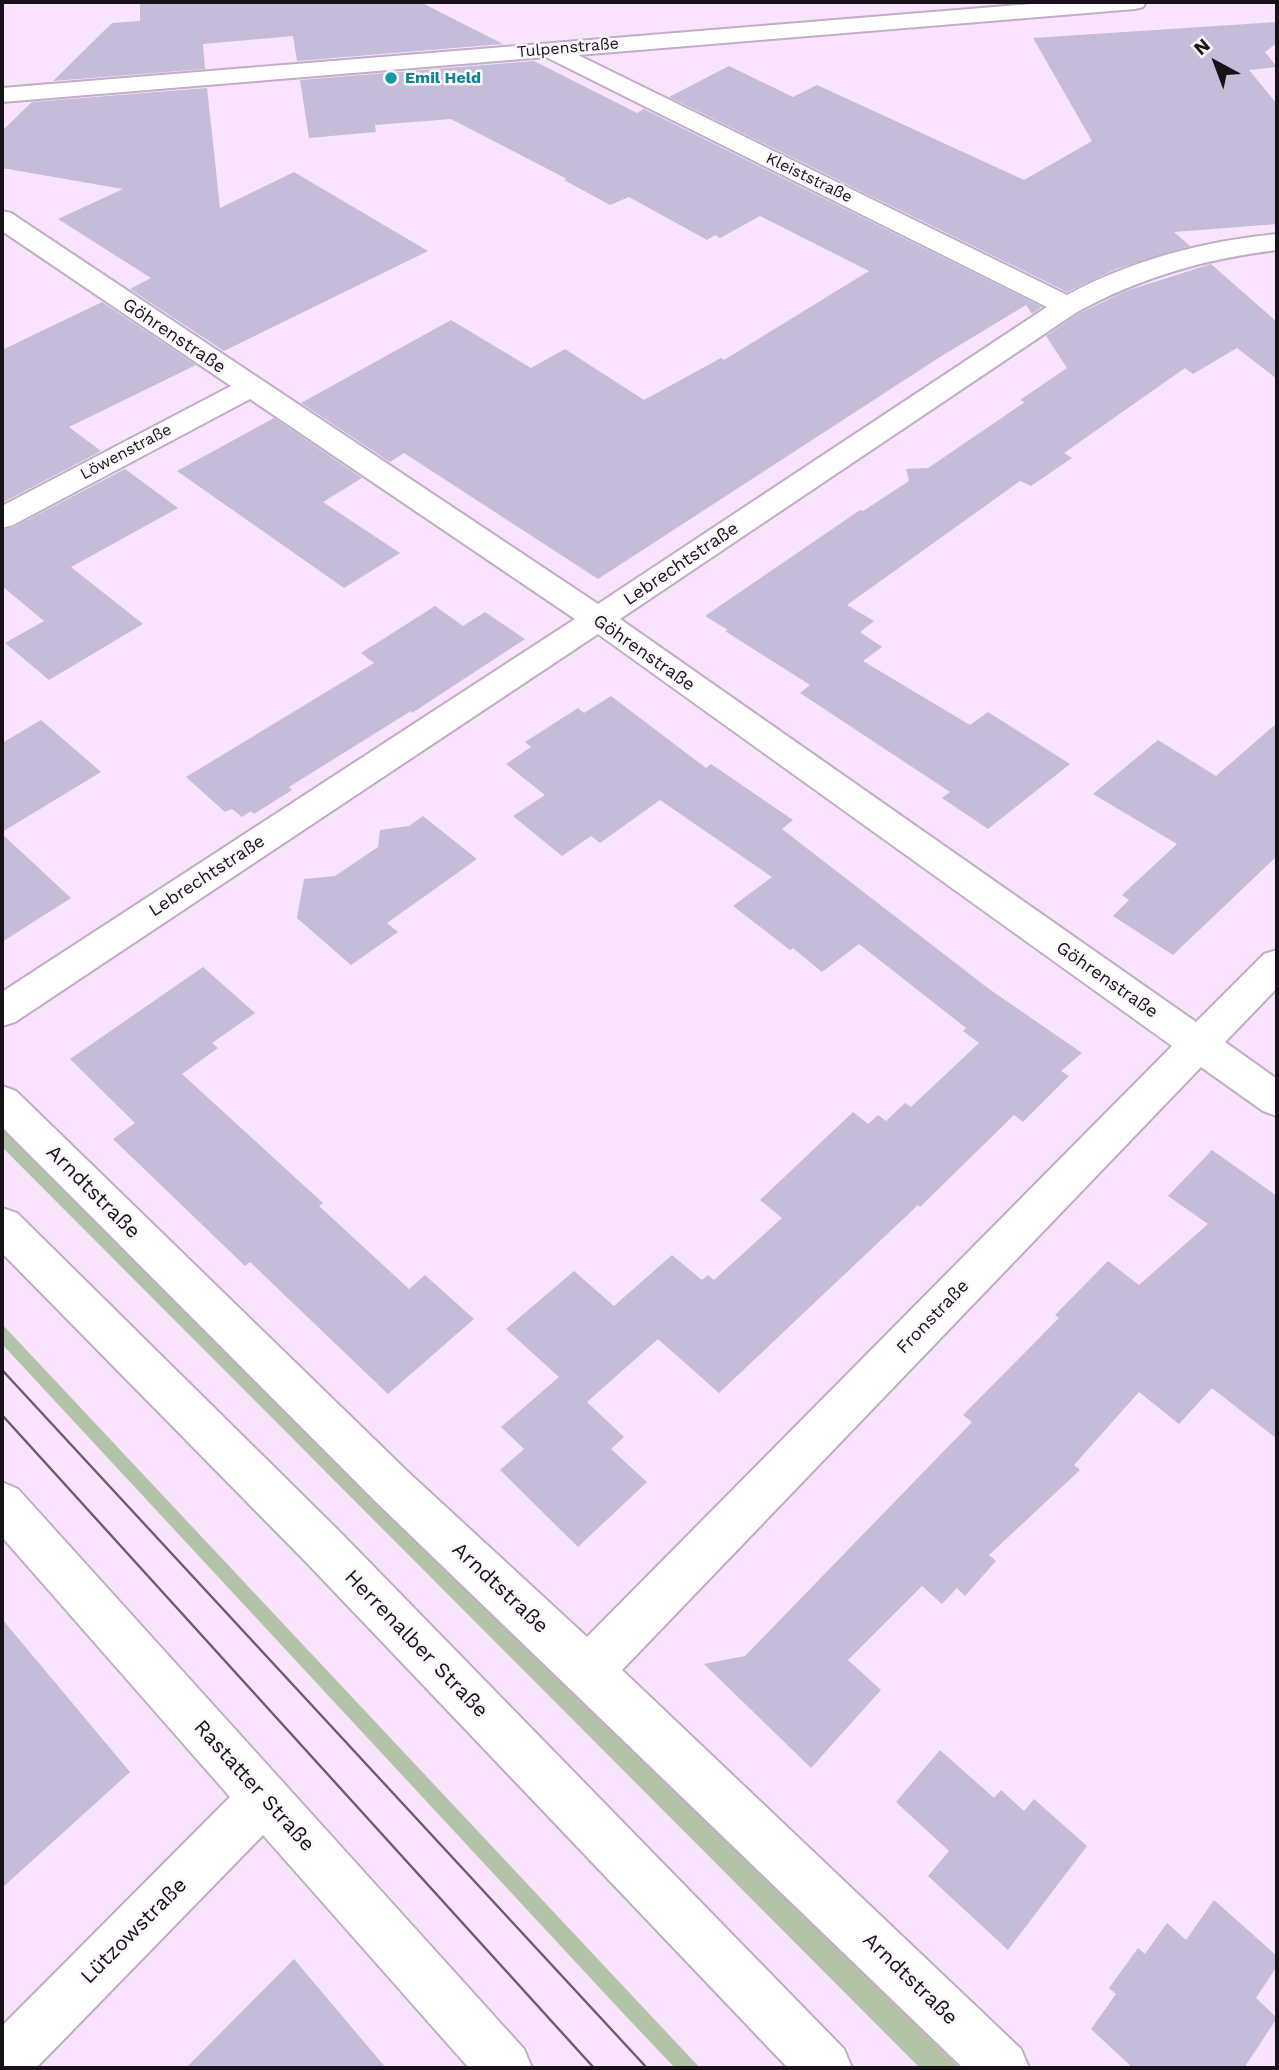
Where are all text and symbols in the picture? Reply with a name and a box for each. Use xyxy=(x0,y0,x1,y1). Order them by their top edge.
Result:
north arrow xyxy=(1181,28,1251,98)
text: N xyxy=(1189,33,1215,60)
street label: Tulpenstraße xyxy=(516,34,620,62)
place label: Emil Held xyxy=(405,68,481,88)
marker: Emil Held xyxy=(383,70,399,86)
street label: Kleiststraße xyxy=(763,149,855,207)
street label: Göhrenstraße xyxy=(118,294,230,378)
street label: Löwenstraße xyxy=(77,420,175,484)
street label: Lebrechtstraße xyxy=(619,518,743,610)
street label: Göhrenstraße xyxy=(589,610,699,696)
street label: Lebrechtstraße xyxy=(145,830,269,922)
street label: Göhrenstraße xyxy=(1052,937,1162,1023)
street label: Arndtstraße xyxy=(41,1140,145,1244)
street label: Fronstraße xyxy=(892,1275,974,1359)
street label: Arndtstraße xyxy=(447,1537,553,1639)
street label: Herrenalber Straße xyxy=(339,1565,493,1723)
street label: Rastatter Straße xyxy=(188,1715,320,1857)
street label: Lützowstraße xyxy=(76,1873,192,1989)
street label: Arndtstraße xyxy=(857,1927,963,2031)

